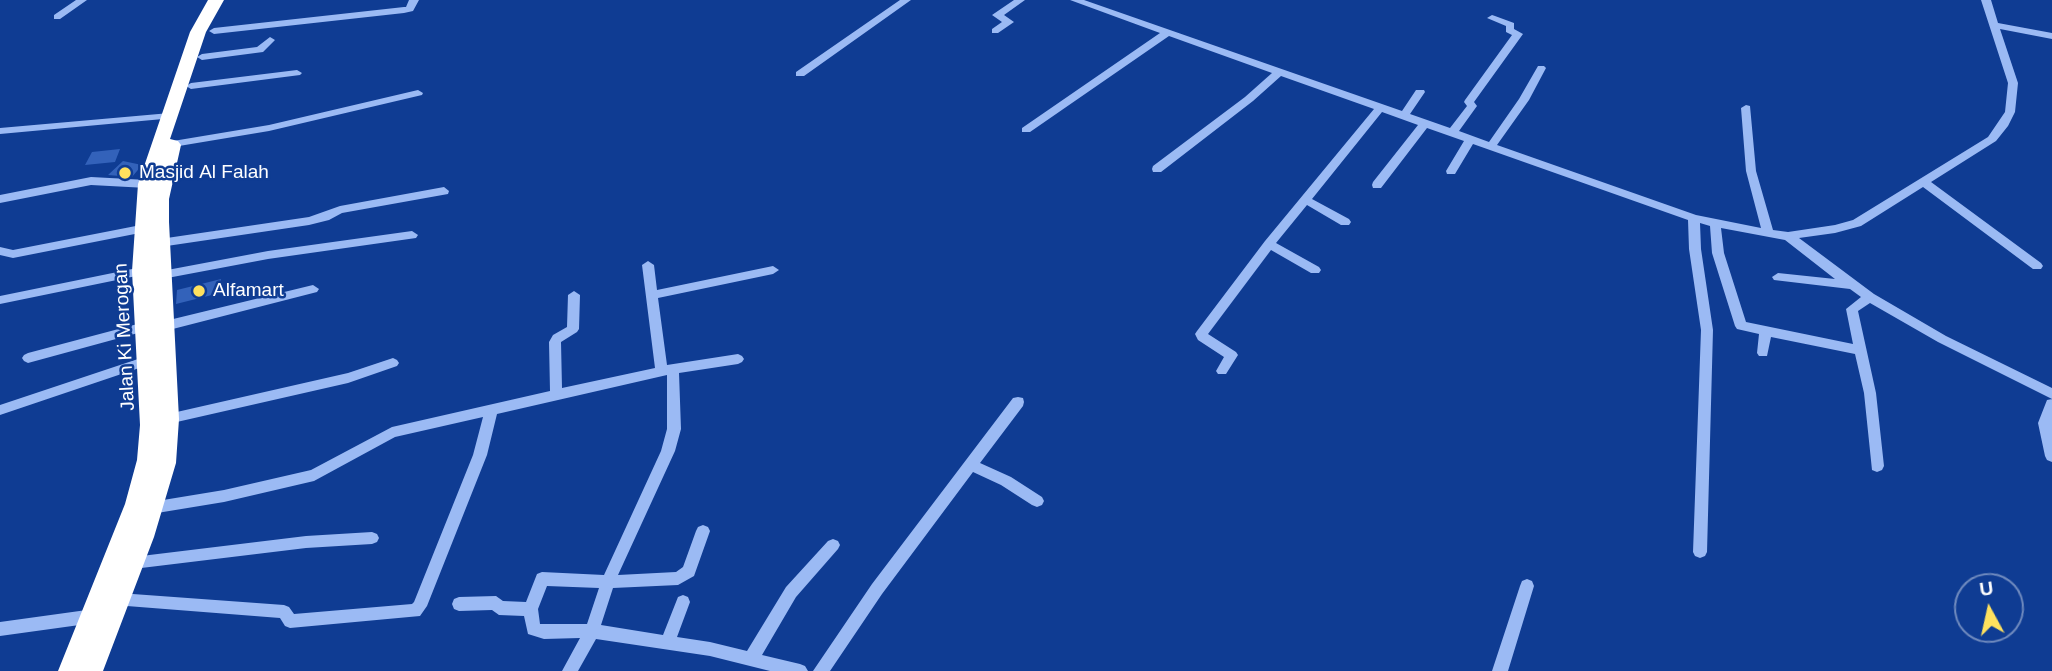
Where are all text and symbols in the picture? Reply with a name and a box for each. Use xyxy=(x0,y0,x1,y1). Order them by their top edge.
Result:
place label: Masjid Al Falah xyxy=(139,162,269,184)
marker: Masjid Al Falah xyxy=(117,165,133,181)
street label: Jalan Ki Merogan xyxy=(110,263,140,411)
place label: Alfamart xyxy=(213,280,284,302)
marker: Alfamart xyxy=(191,283,207,299)
north arrow xyxy=(1954,573,2024,643)
text: U xyxy=(1978,577,1995,600)

